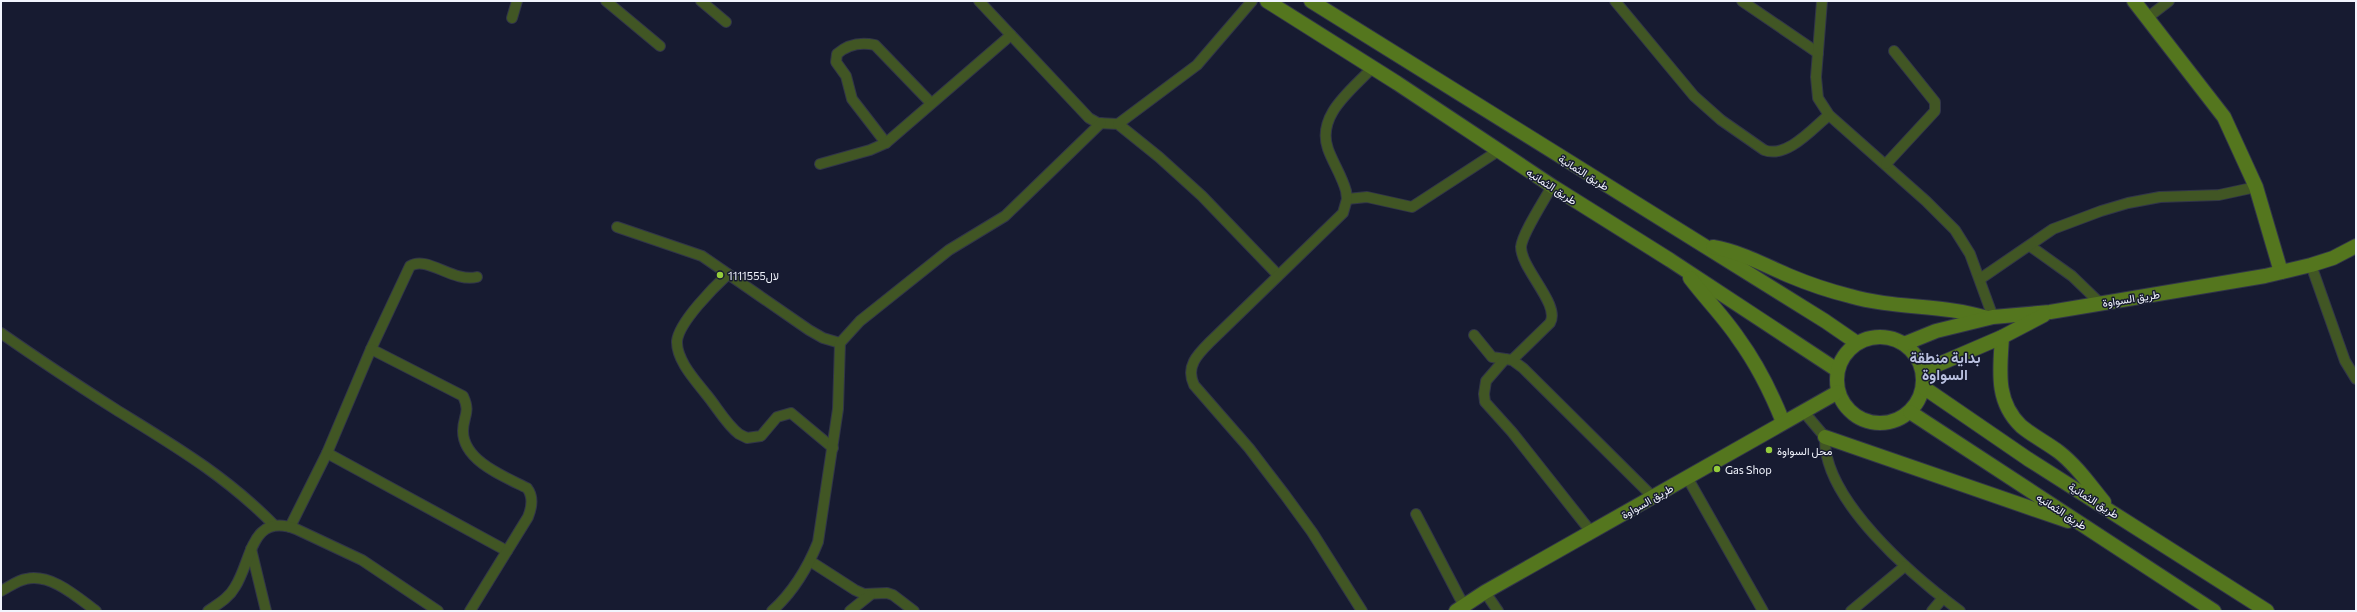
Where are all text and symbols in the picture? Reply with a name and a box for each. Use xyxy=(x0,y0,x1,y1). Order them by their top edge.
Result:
street label: طريق الثمانية xyxy=(1556,151,1612,193)
street label: طريق الثمانيه xyxy=(1524,165,1579,208)
place label: 1111555لال xyxy=(728,269,779,283)
marker: 1111555لال xyxy=(715,270,725,280)
street label: طريق السواوة xyxy=(2101,287,2161,310)
district label: بداية منطقة السواوة xyxy=(1909,348,1981,384)
place label: محل السواوة xyxy=(1777,444,1832,458)
marker: محل السواوة xyxy=(1764,445,1774,455)
place label: Gas Shop xyxy=(1725,463,1772,476)
marker: Gas Shop xyxy=(1712,464,1722,474)
street label: طريق الثمانية xyxy=(2066,479,2122,521)
street label: طريق السواوة xyxy=(1619,481,1676,522)
street label: طريق الثمانيه xyxy=(2034,490,2089,533)

